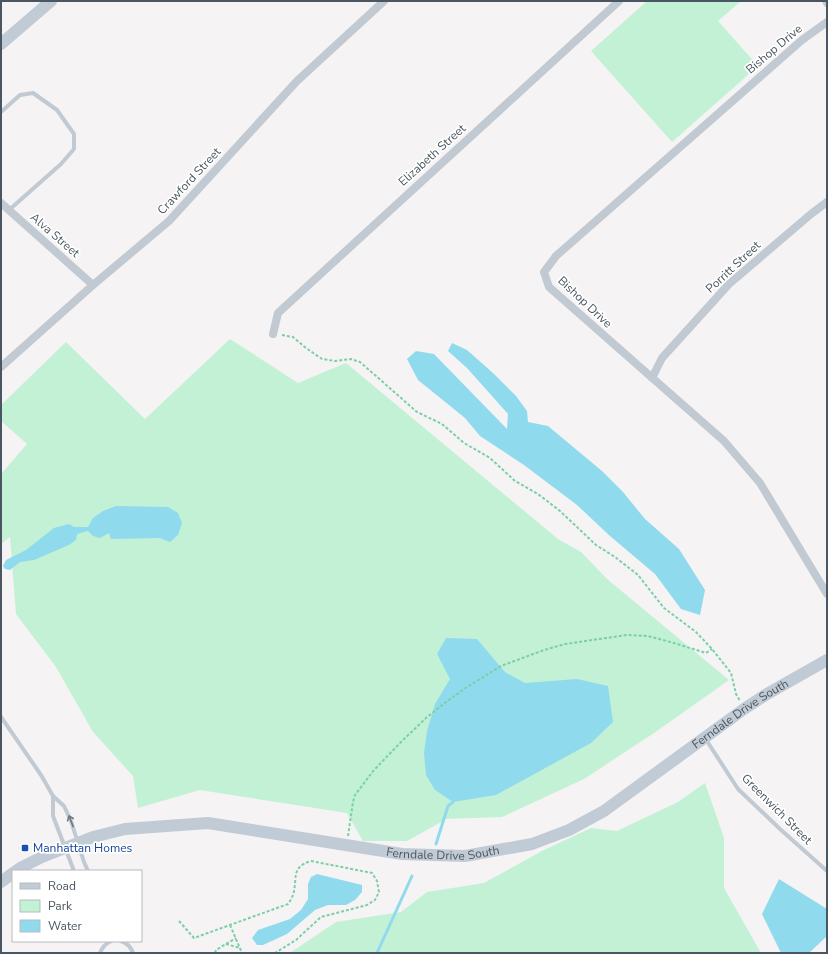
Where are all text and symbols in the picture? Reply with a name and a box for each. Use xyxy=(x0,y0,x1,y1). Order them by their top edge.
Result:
street label: Bishop Drive xyxy=(743,21,805,77)
street label: Elizabeth Street xyxy=(395,120,470,190)
street label: Crawford Street xyxy=(154,143,225,218)
street label: Alva Street xyxy=(27,209,84,261)
street label: Porritt Street xyxy=(702,237,764,297)
street label: Bishop Drive xyxy=(554,273,616,331)
street label: Ferndale Drive South xyxy=(689,675,792,752)
street label: Greenwich Street xyxy=(738,770,816,848)
one-way arrow xyxy=(66,816,74,828)
place label: Manhattan Homes xyxy=(33,840,133,856)
street label: Ferndale Drive South xyxy=(385,842,501,864)
marker: Manhattan Homes xyxy=(20,843,30,853)
legend xyxy=(12,870,142,942)
text: Road xyxy=(48,878,76,894)
text: Park xyxy=(48,898,73,914)
text: Water xyxy=(48,918,82,934)

